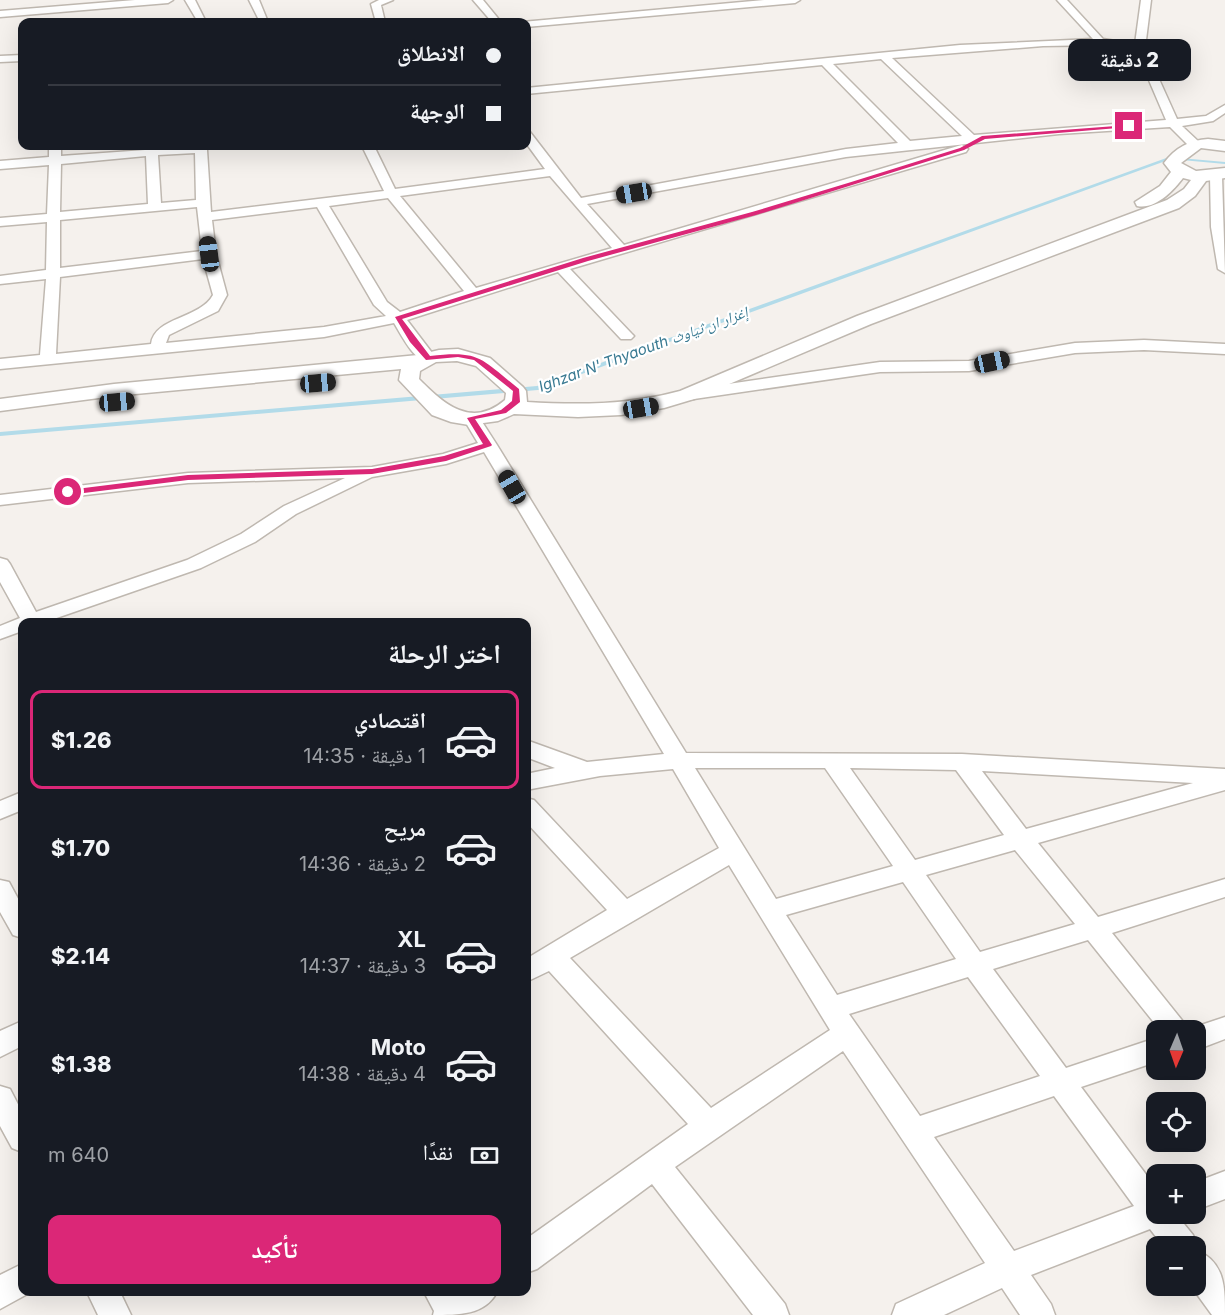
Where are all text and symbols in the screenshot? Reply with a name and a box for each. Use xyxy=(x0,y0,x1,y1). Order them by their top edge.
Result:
callout: 2 دقيقة xyxy=(1068,39,1190,81)
text: الانطلاق xyxy=(397,40,465,66)
text: 2 دقيقة xyxy=(1100,48,1159,72)
text: الوجهة xyxy=(410,98,465,124)
route end xyxy=(1115,112,1142,139)
car xyxy=(615,181,653,205)
car xyxy=(198,235,220,273)
water label: Ighzar N' Thyaouth إغزار ان ثياوث xyxy=(536,302,752,396)
car xyxy=(973,349,1011,375)
car xyxy=(299,372,337,394)
car xyxy=(98,391,136,413)
car xyxy=(622,396,660,420)
car xyxy=(495,467,529,507)
route start xyxy=(54,478,81,505)
text: اختر الرحلة xyxy=(388,637,501,670)
text: اقتصادي xyxy=(354,707,426,733)
icon: car xyxy=(444,713,498,767)
text: $1.26 xyxy=(51,727,112,753)
text: 1 دقيقة · 14:35 xyxy=(303,744,426,768)
text: مريح xyxy=(383,815,426,841)
icon: car xyxy=(444,821,498,875)
text: $1.70 xyxy=(51,835,110,861)
text: 2 دقيقة · 14:36 xyxy=(299,852,426,876)
text: XL xyxy=(397,926,426,952)
icon: car xyxy=(444,929,498,983)
text: $2.14 xyxy=(51,943,110,969)
text: 3 دقيقة · 14:37 xyxy=(300,954,426,978)
north arrow xyxy=(1146,1020,1206,1080)
map controls xyxy=(1146,1020,1206,1296)
text: Moto xyxy=(371,1034,426,1060)
icon: car xyxy=(444,1037,498,1091)
text: $1.38 xyxy=(51,1051,112,1077)
text: 4 دقيقة · 14:38 xyxy=(298,1062,426,1086)
button: locate xyxy=(1146,1092,1206,1152)
text: نقدًا xyxy=(423,1139,453,1165)
icon: cash xyxy=(468,1139,501,1172)
text: 640 m xyxy=(48,1143,109,1167)
button: + xyxy=(1146,1164,1206,1224)
button: تأكيد xyxy=(48,1215,501,1284)
button: − xyxy=(1146,1236,1206,1296)

